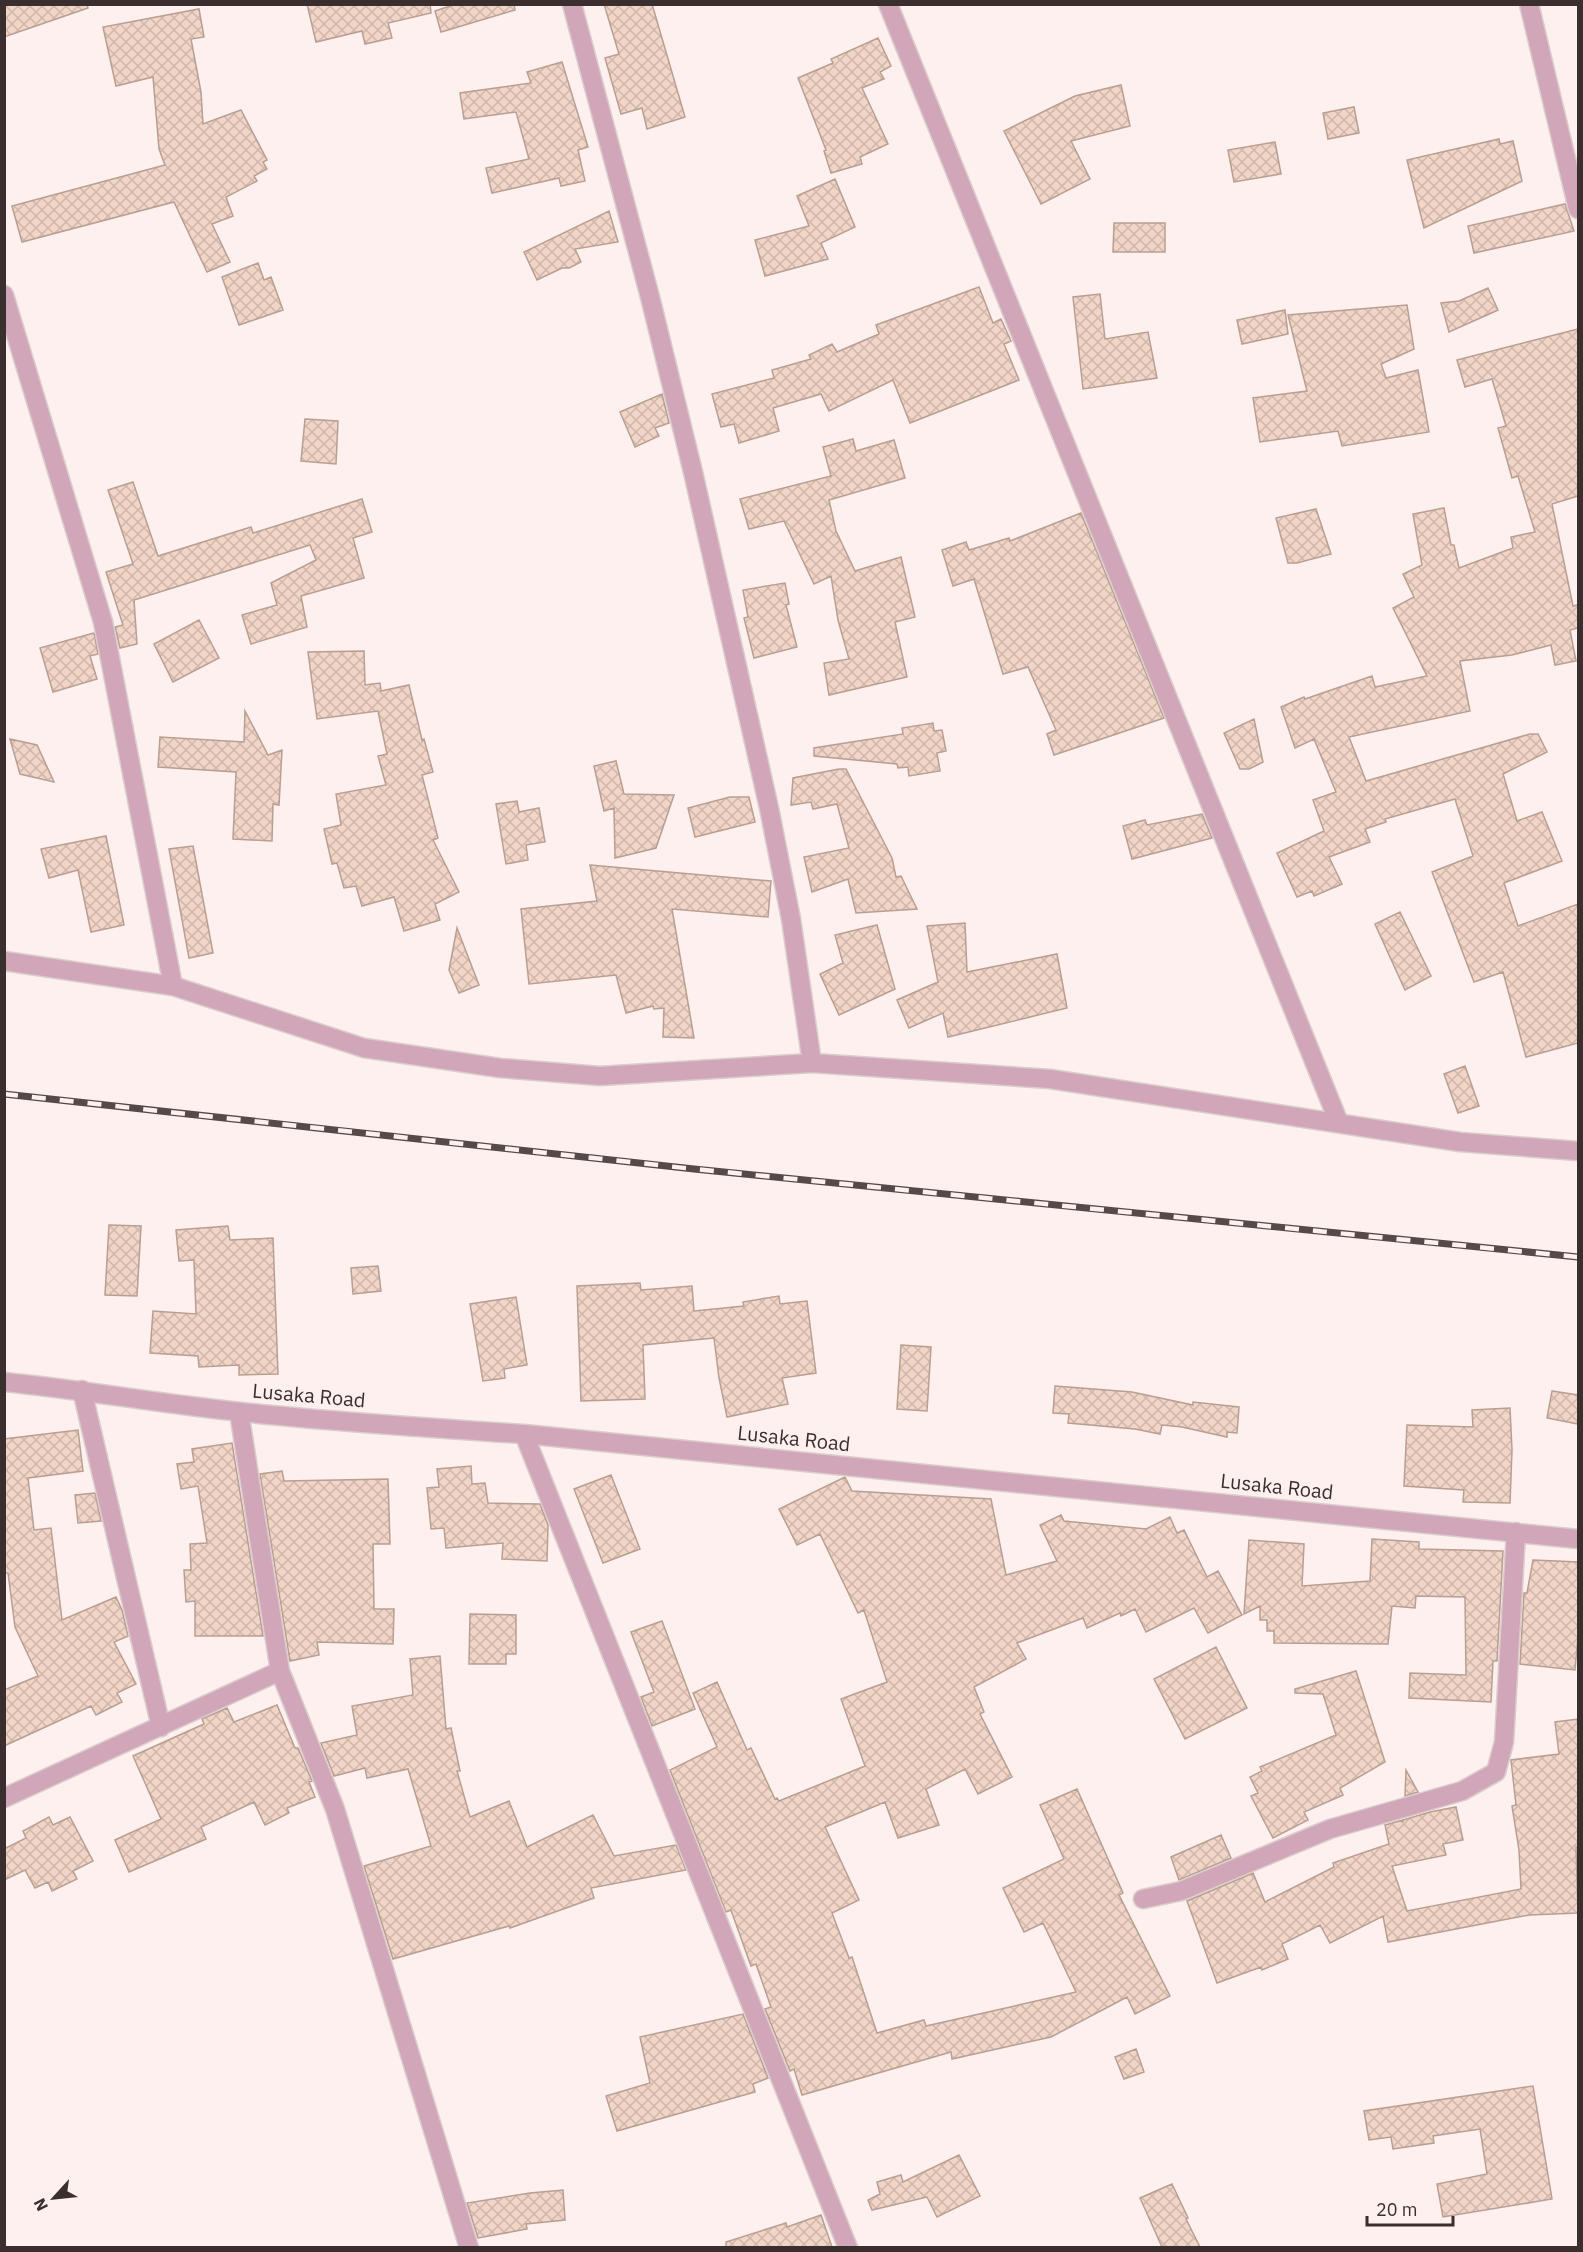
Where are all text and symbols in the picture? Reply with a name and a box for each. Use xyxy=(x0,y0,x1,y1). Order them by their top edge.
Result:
street label: Lusaka Road xyxy=(251,1377,367,1413)
street label: Lusaka Road xyxy=(736,1419,852,1457)
street label: Lusaka Road xyxy=(1219,1467,1335,1505)
north arrow xyxy=(24,2168,84,2228)
scale bar xyxy=(1367,2189,1452,2227)
text: N xyxy=(29,2195,52,2215)
text: 20 m xyxy=(1376,2198,1418,2221)

